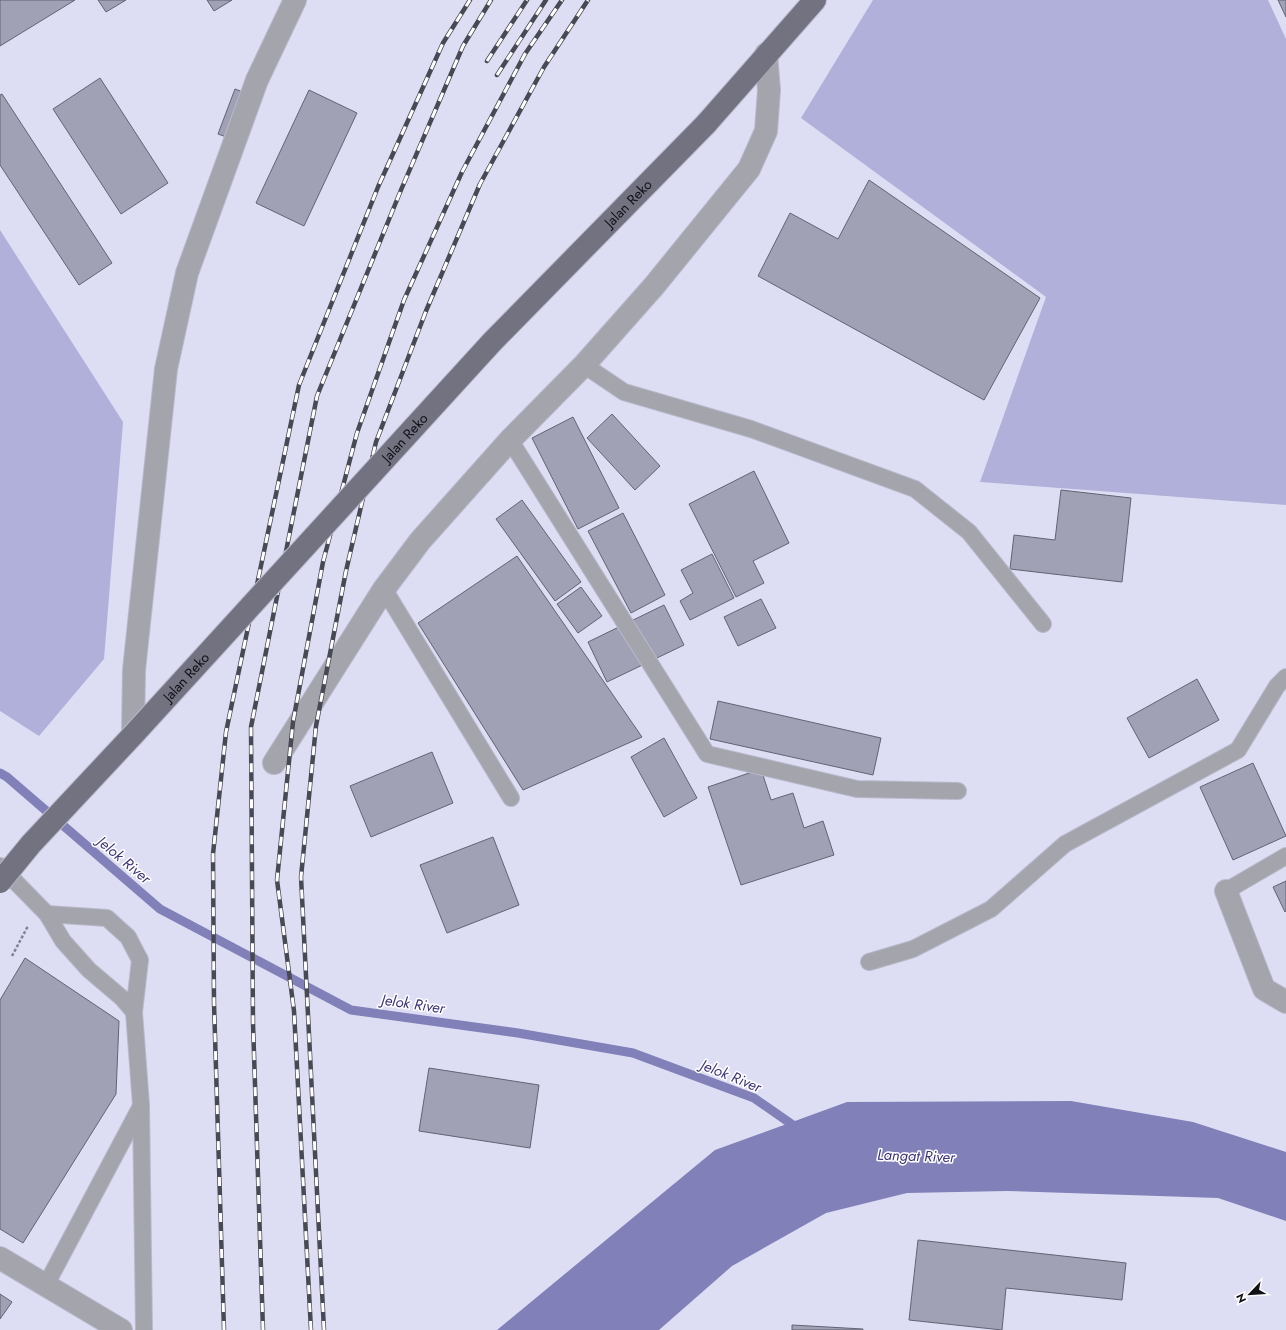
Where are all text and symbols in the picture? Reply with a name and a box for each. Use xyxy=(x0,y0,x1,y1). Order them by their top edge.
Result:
street label: Jalan Reko xyxy=(599,175,657,233)
street label: Jalan Reko xyxy=(376,408,433,468)
street label: Jalan Reko xyxy=(157,648,214,707)
water label: Jelok River xyxy=(90,829,156,890)
water label: Jelok River xyxy=(377,988,447,1019)
water label: Jelok River xyxy=(695,1053,766,1099)
water label: Langat River xyxy=(877,1144,956,1168)
north arrow xyxy=(1230,1274,1270,1314)
text: N xyxy=(1232,1291,1250,1306)

